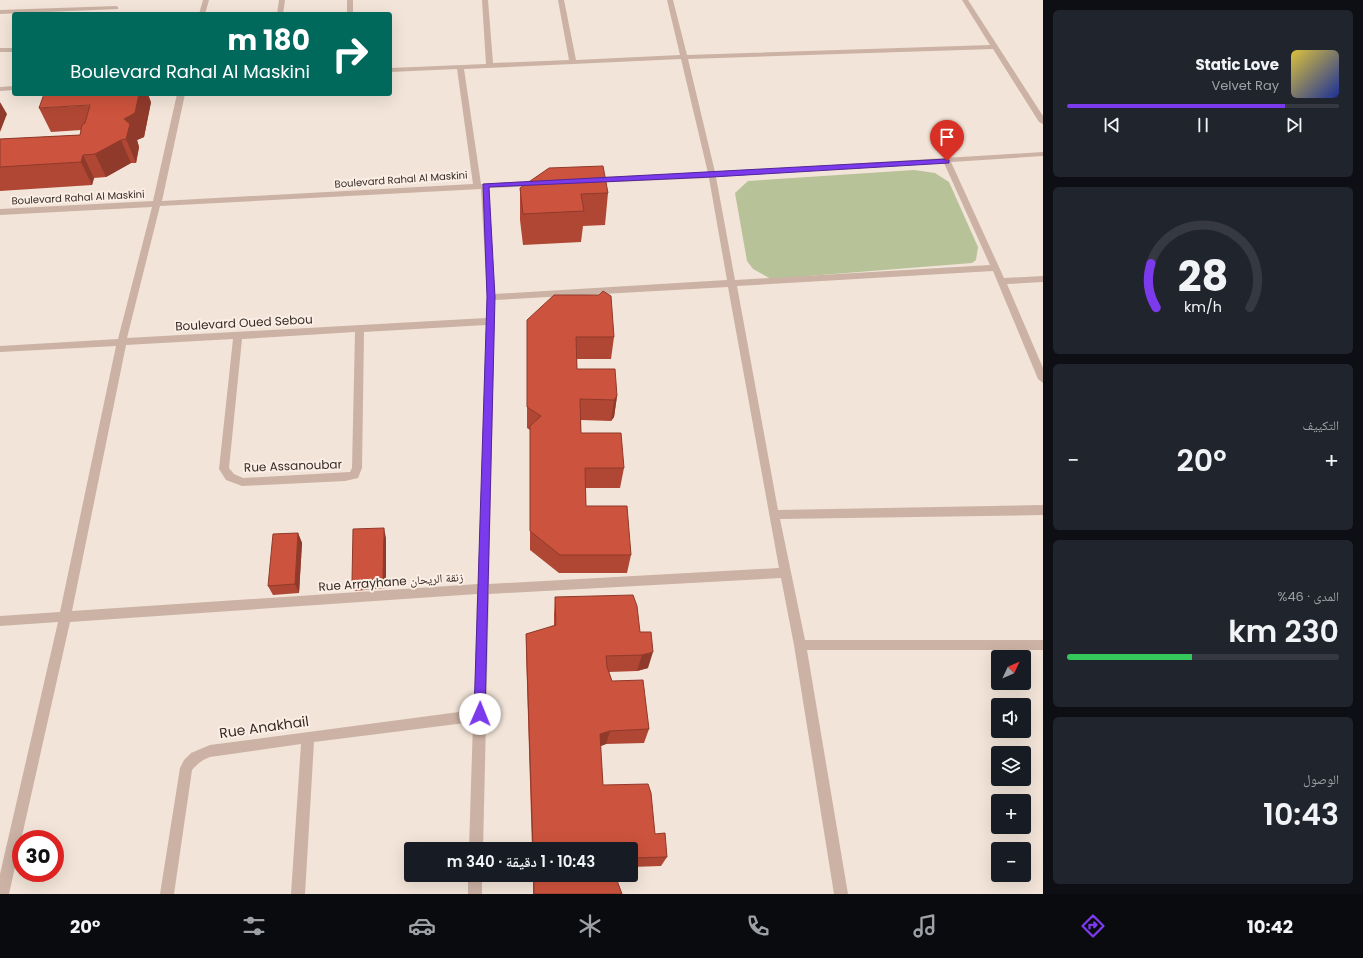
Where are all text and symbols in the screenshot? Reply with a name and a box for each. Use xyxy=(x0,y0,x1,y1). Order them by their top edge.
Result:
text: 180 m xyxy=(227,21,310,60)
icon: right xyxy=(324,28,376,80)
text: Static Love xyxy=(1195,54,1279,75)
text: Boulevard Rahal Al Maskini xyxy=(70,59,310,84)
text: Velvet Ray xyxy=(1211,76,1279,95)
icon: previous xyxy=(1101,114,1123,136)
icon: pause xyxy=(1192,114,1214,136)
icon: next xyxy=(1283,114,1305,136)
pin xyxy=(930,120,964,161)
icon: arrive xyxy=(936,126,958,148)
street label: Boulevard Rahal Al Maskini xyxy=(334,167,468,192)
street label: Boulevard Rahal Al Maskini xyxy=(11,187,145,208)
text: 28 xyxy=(1178,247,1228,306)
text: km/h xyxy=(1184,297,1222,317)
street label: Boulevard Oued Sebou xyxy=(175,310,313,335)
text: التكييف xyxy=(1303,416,1339,435)
text: 20° xyxy=(1177,439,1227,482)
text: − xyxy=(1067,445,1079,476)
text: + xyxy=(1324,445,1339,476)
street label: Rue Assanoubar xyxy=(244,455,343,476)
street label: Rue Arrayhane زنقة الريحان xyxy=(318,568,464,595)
text: المدى · 46% xyxy=(1278,587,1339,606)
text: 230 km xyxy=(1228,610,1339,653)
north arrow xyxy=(991,650,1031,690)
map controls xyxy=(991,650,1031,882)
position arrow xyxy=(459,693,501,735)
button: sound xyxy=(991,698,1031,738)
street label: Rue Anakhail xyxy=(218,711,310,743)
button: layers xyxy=(991,746,1031,786)
text: الوصول xyxy=(1303,770,1339,789)
text: 10:43 xyxy=(1263,793,1339,836)
button: + xyxy=(991,794,1031,834)
speed limit sign: 30 xyxy=(12,830,64,882)
button: − xyxy=(991,842,1031,882)
text: 10:43 · 1 دقيقة · 340 m xyxy=(447,851,595,872)
icon: filters xyxy=(240,912,268,940)
icon: car xyxy=(408,912,436,940)
icon: climate xyxy=(576,912,604,940)
icon: phone xyxy=(744,912,772,940)
icon: music xyxy=(911,912,939,940)
icon: directions xyxy=(1079,912,1107,940)
text: 20° xyxy=(70,914,100,939)
text: 10:42 xyxy=(1247,914,1293,939)

